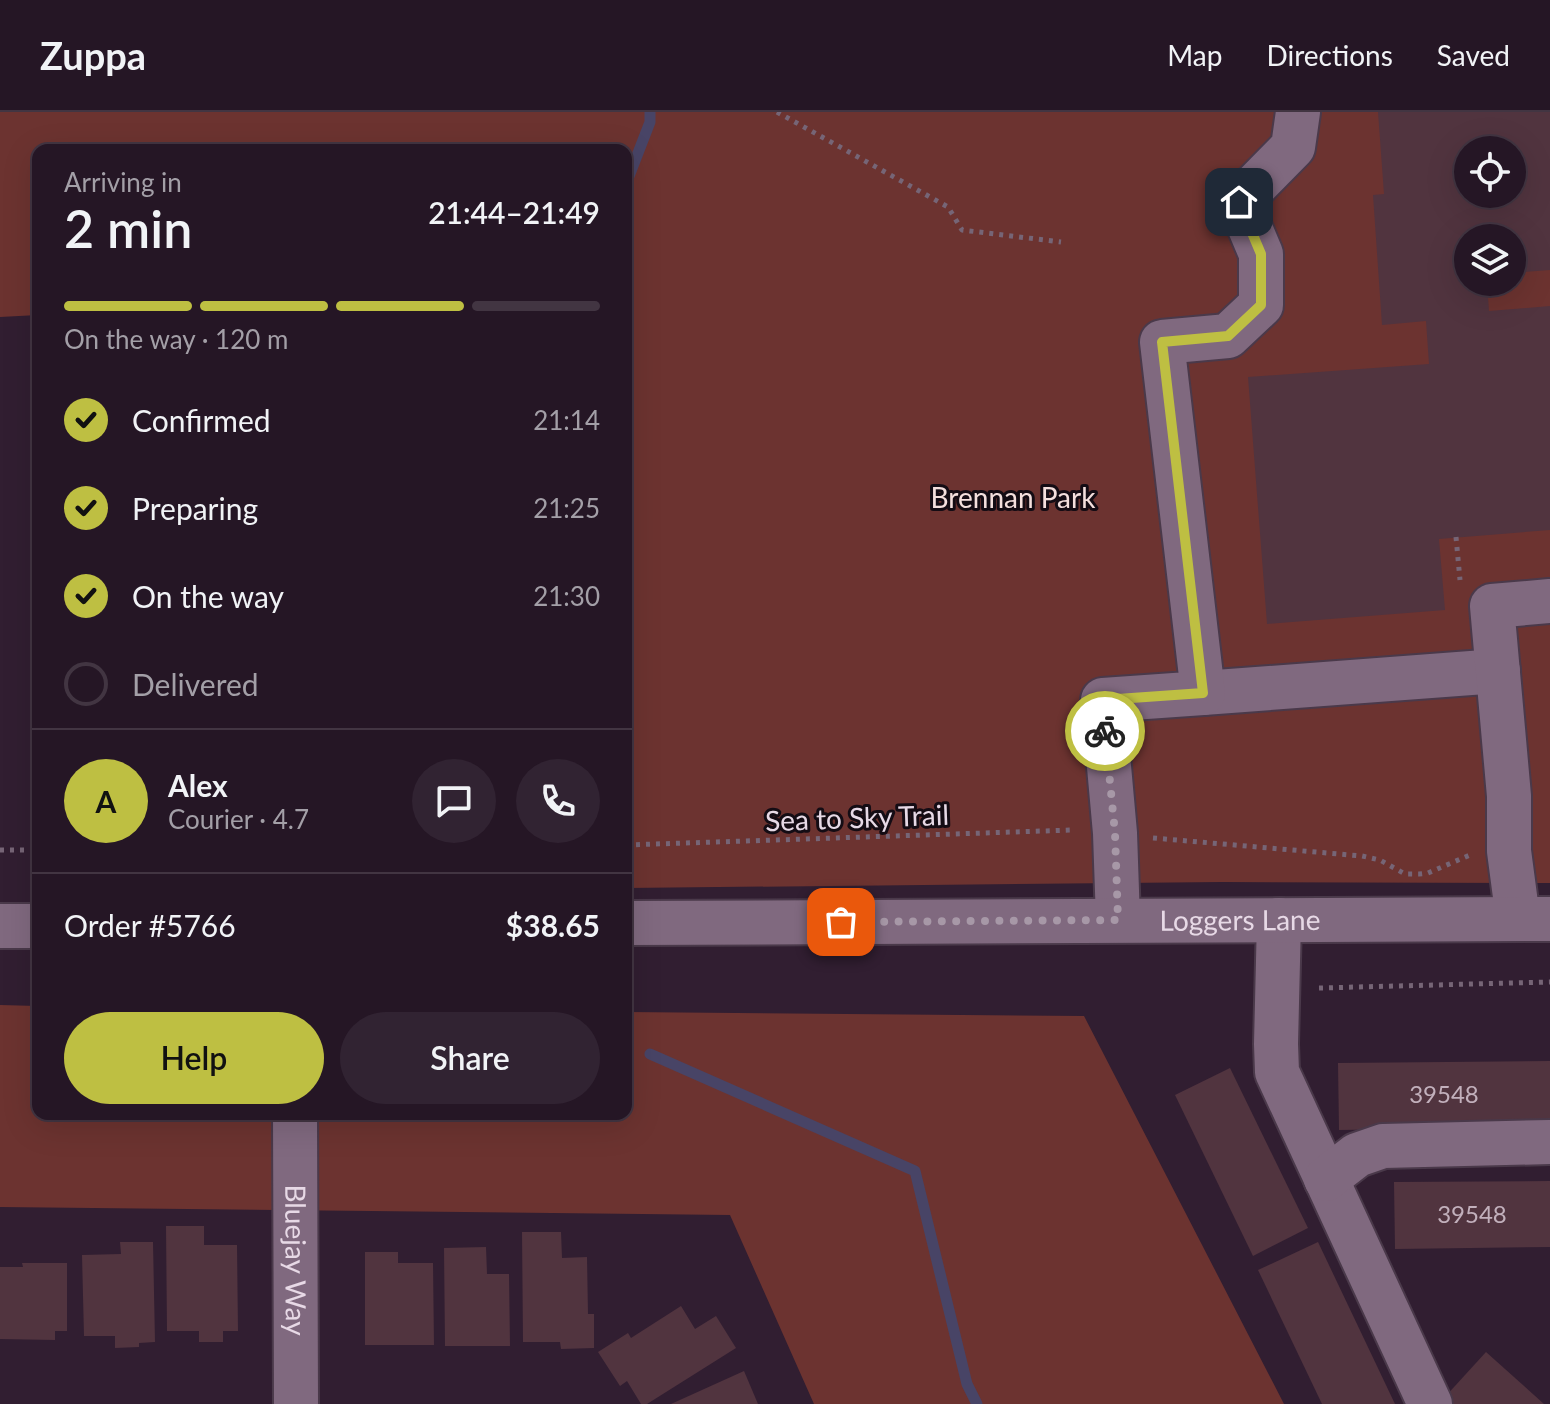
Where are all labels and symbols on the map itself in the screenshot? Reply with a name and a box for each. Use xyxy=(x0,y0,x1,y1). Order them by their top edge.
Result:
pin xyxy=(1205,168,1273,236)
park label: Brennan Park xyxy=(931,480,1096,514)
courier xyxy=(1065,691,1145,771)
street label: Sea to Sky Trail xyxy=(764,797,949,837)
pin xyxy=(807,888,875,956)
street label: Loggers Lane xyxy=(1159,902,1321,937)
house number: 39548 xyxy=(1409,1079,1479,1108)
street label: Bluejay Way xyxy=(279,1184,314,1336)
house number: 39548 xyxy=(1437,1199,1507,1228)

